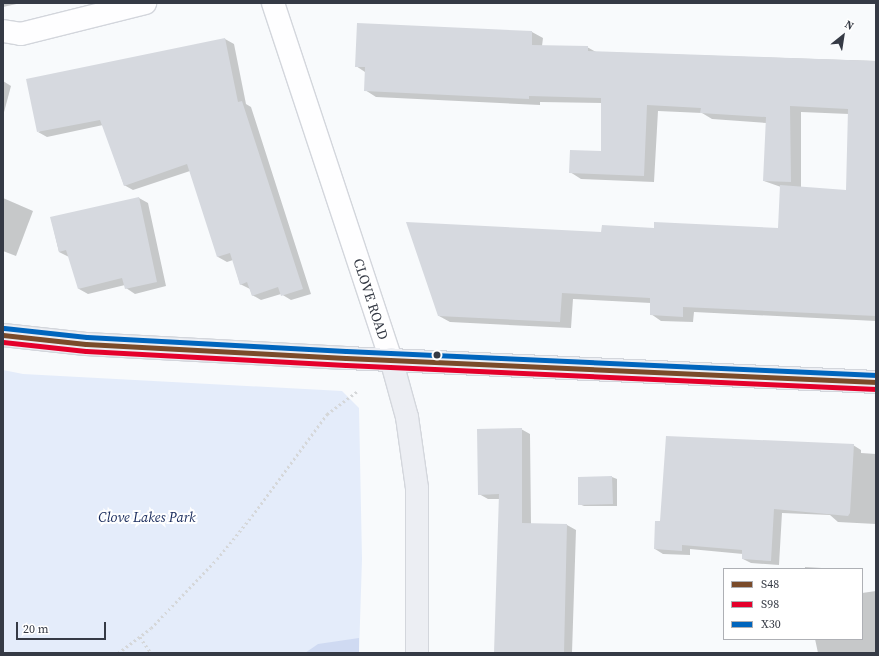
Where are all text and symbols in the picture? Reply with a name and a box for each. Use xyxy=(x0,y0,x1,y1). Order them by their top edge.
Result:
north arrow xyxy=(823,16,863,56)
text: N xyxy=(842,17,856,34)
street label: CLOVE ROAD xyxy=(350,256,392,342)
unlabelled marker xyxy=(432,350,442,360)
park label: Clove Lakes Park xyxy=(98,509,196,525)
legend xyxy=(723,568,863,640)
text: S48 xyxy=(761,576,779,592)
text: S98 xyxy=(761,596,779,612)
scale bar xyxy=(18,614,108,640)
text: X30 xyxy=(761,616,781,632)
text: 20 m xyxy=(23,621,49,637)

